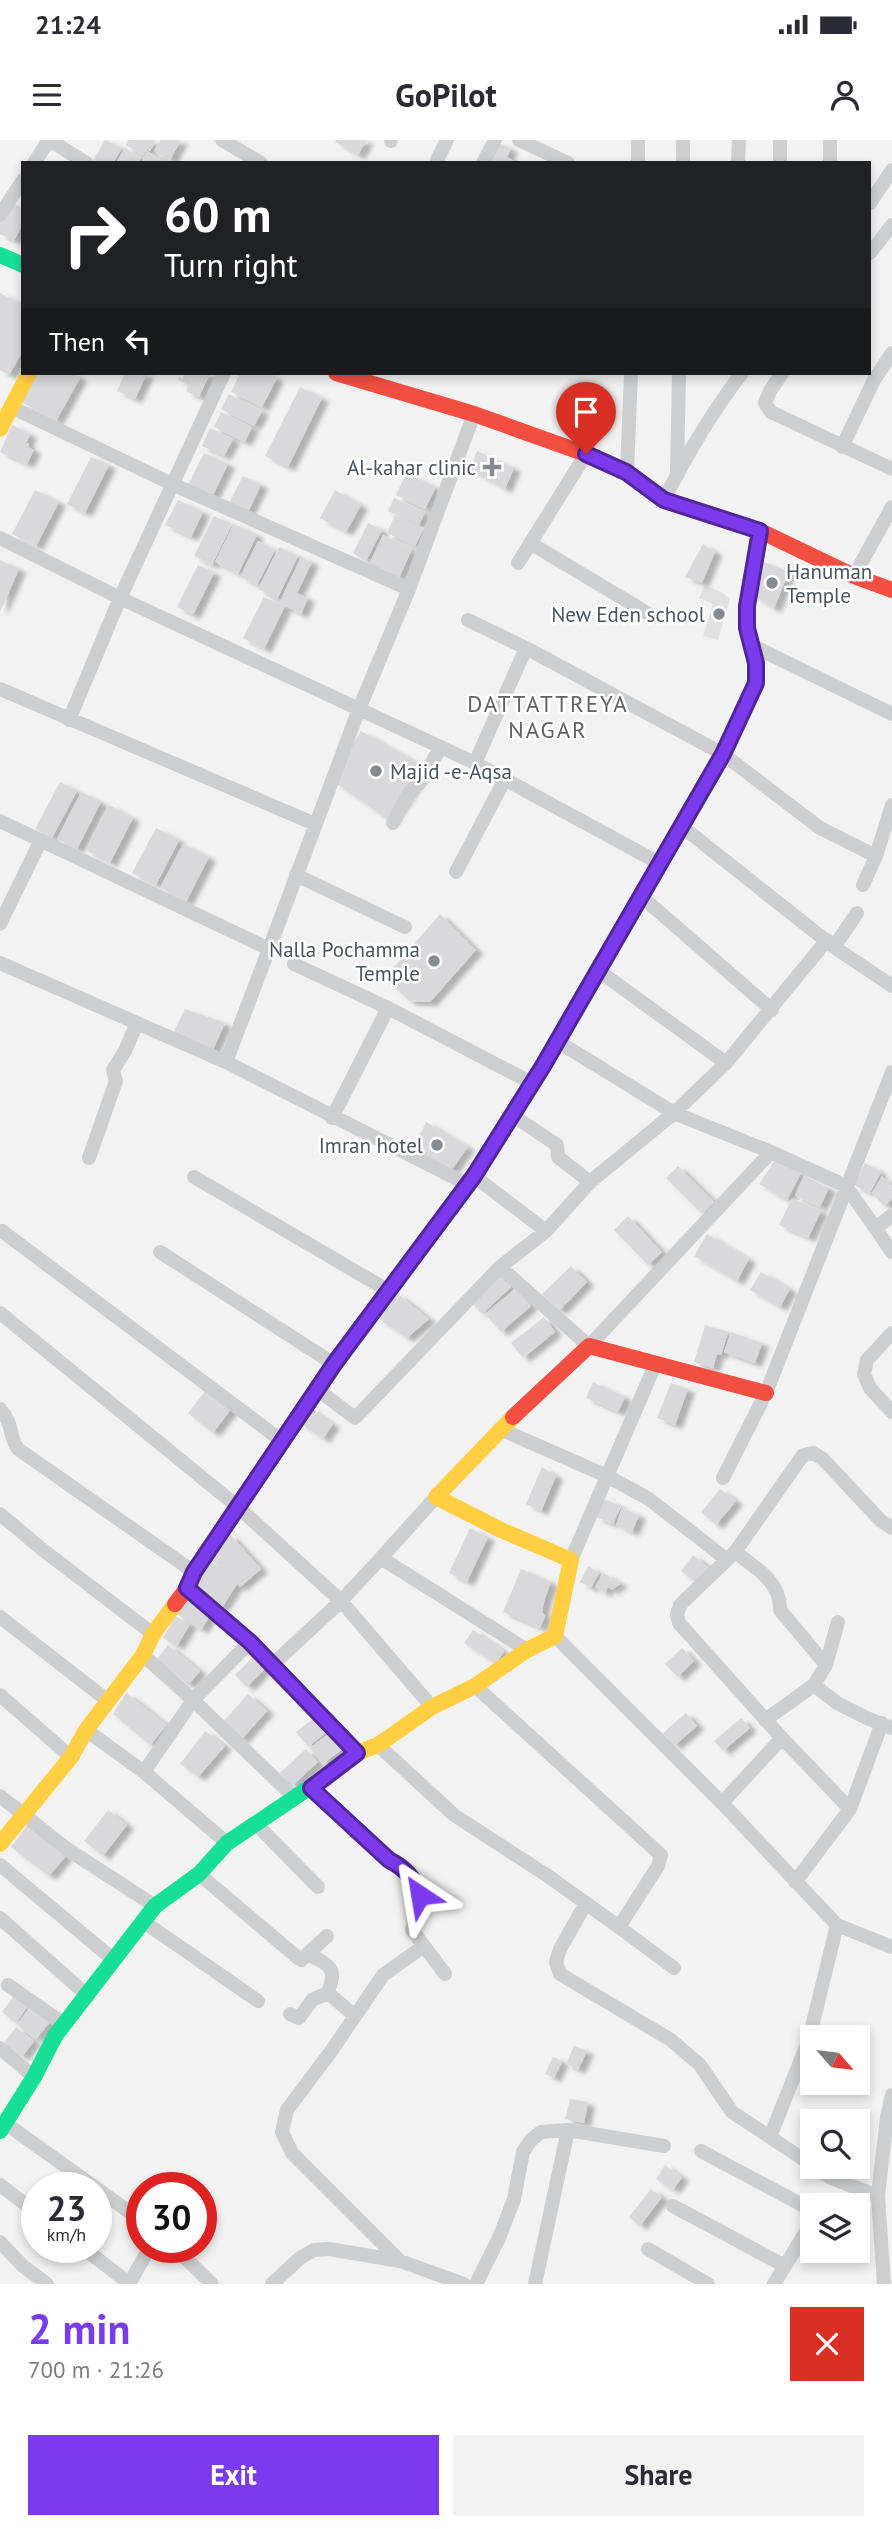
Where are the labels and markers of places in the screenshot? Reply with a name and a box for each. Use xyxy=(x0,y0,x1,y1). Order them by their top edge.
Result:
pin xyxy=(556,382,616,454)
place label: Al-kahar clinic xyxy=(347,454,476,481)
marker: Al-kahar clinic xyxy=(482,457,502,477)
place label: Hanuman Temple xyxy=(786,558,872,609)
marker: Hanuman Temple xyxy=(764,575,780,591)
place label: New Eden school xyxy=(551,601,705,628)
marker: New Eden school xyxy=(711,606,727,622)
place label: Majid -e-Aqsa xyxy=(390,758,512,785)
marker: Majid -e-Aqsa xyxy=(368,763,384,779)
place label: Nalla Pochamma Temple xyxy=(269,936,420,987)
marker: Nalla Pochamma Temple xyxy=(426,953,442,969)
place label: Imran hotel xyxy=(319,1132,423,1159)
marker: Imran hotel xyxy=(429,1137,445,1153)

